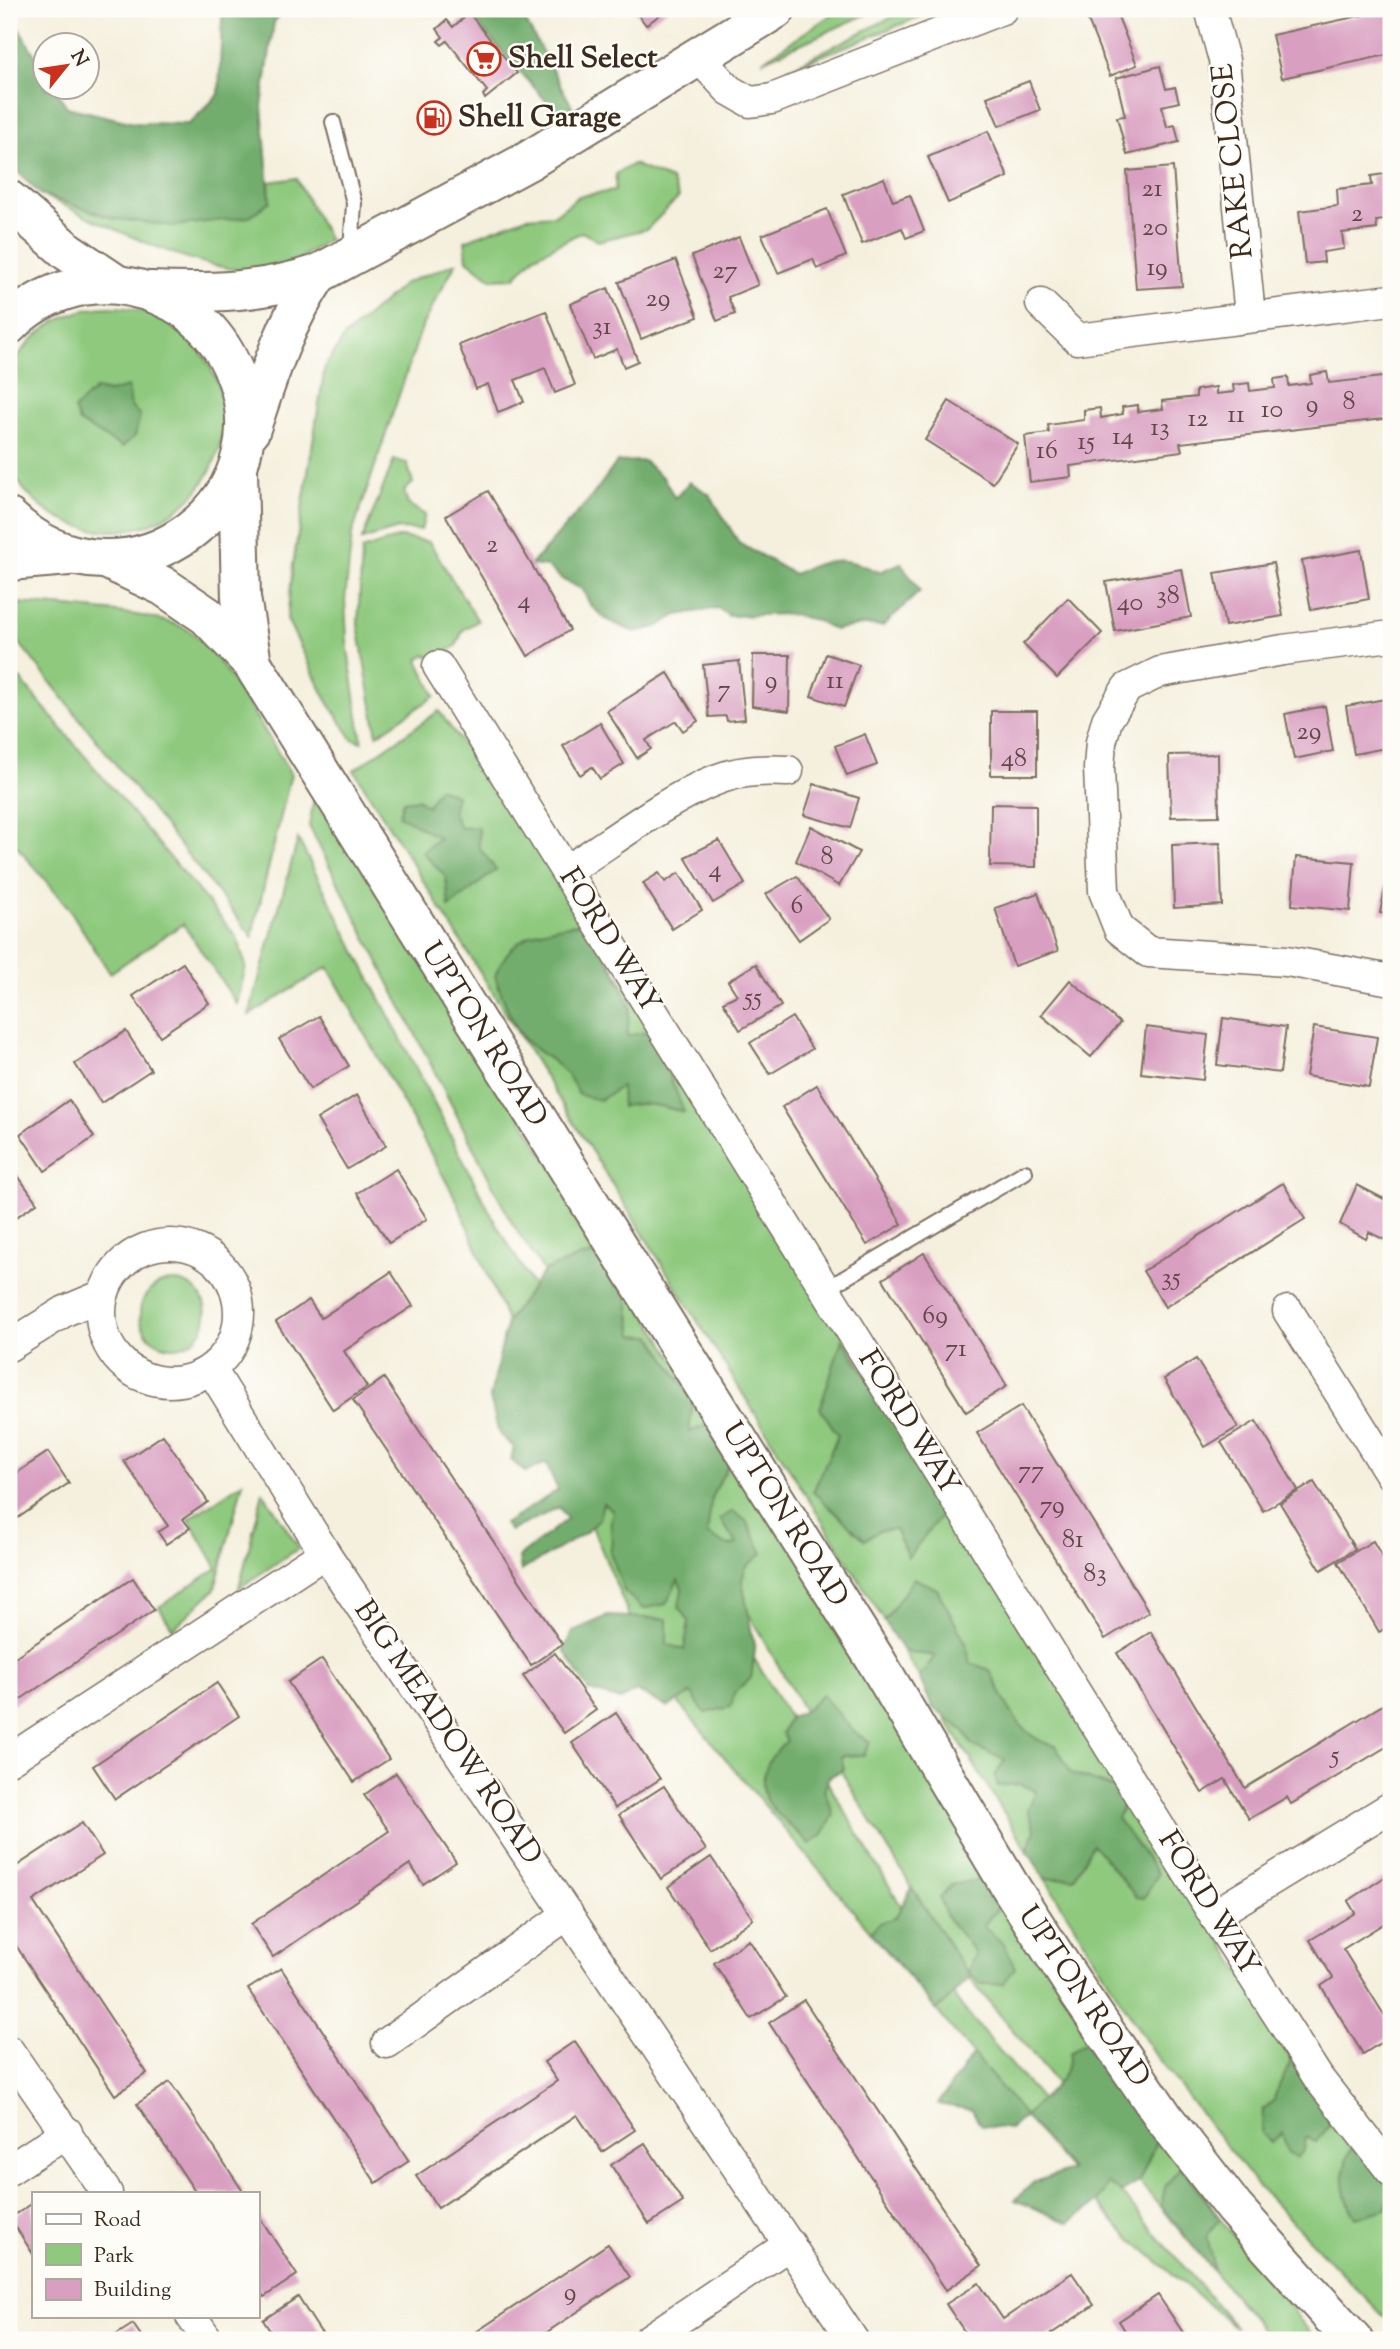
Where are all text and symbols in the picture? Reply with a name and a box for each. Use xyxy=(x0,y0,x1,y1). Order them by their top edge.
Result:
north arrow xyxy=(32,32,102,102)
place label: Shell Select xyxy=(508,38,658,81)
supermarket icon: Shell Select xyxy=(465,40,503,78)
text: N xyxy=(63,45,94,72)
street label: RAKE CLOSE xyxy=(1202,61,1266,261)
place label: Shell Garage xyxy=(458,97,621,140)
fuel station icon: Shell Garage xyxy=(415,99,453,137)
house number: 21 xyxy=(1141,171,1163,208)
house number: 2 xyxy=(1351,196,1363,233)
house number: 20 xyxy=(1142,210,1168,247)
house number: 19 xyxy=(1146,250,1168,287)
house number: 27 xyxy=(712,253,738,290)
house number: 29 xyxy=(646,281,670,318)
house number: 31 xyxy=(592,309,612,346)
house number: 8 xyxy=(1342,384,1356,421)
house number: 9 xyxy=(1306,387,1318,424)
house number: 10 xyxy=(1261,392,1283,429)
house number: 11 xyxy=(1227,397,1245,434)
house number: 12 xyxy=(1187,401,1209,438)
house number: 13 xyxy=(1150,410,1170,447)
house number: 14 xyxy=(1112,419,1134,456)
house number: 15 xyxy=(1077,424,1095,461)
house number: 16 xyxy=(1036,433,1058,470)
house number: 2 xyxy=(486,527,498,564)
house number: 38 xyxy=(1156,578,1180,615)
house number: 4 xyxy=(517,583,531,620)
house number: 40 xyxy=(1117,585,1143,622)
house number: 9 xyxy=(765,663,777,700)
house number: 11 xyxy=(826,663,844,700)
house number: 7 xyxy=(717,672,731,709)
house number: 29 xyxy=(1297,714,1321,751)
house number: 48 xyxy=(1001,741,1027,778)
house number: 8 xyxy=(820,839,834,876)
house number: 4 xyxy=(708,852,722,889)
street label: FORD WAY xyxy=(547,860,671,1022)
house number: 6 xyxy=(791,888,803,925)
street label: UPTON ROAD xyxy=(409,934,557,1136)
house number: 55 xyxy=(742,980,762,1017)
house number: 35 xyxy=(1161,1260,1181,1297)
house number: 69 xyxy=(922,1298,948,1335)
house number: 71 xyxy=(945,1331,967,1368)
street label: FORD WAY xyxy=(846,1342,970,1504)
street label: UPTON ROAD xyxy=(710,1414,858,1616)
house number: 77 xyxy=(1018,1453,1044,1490)
house number: 79 xyxy=(1039,1488,1065,1525)
house number: 81 xyxy=(1062,1522,1084,1559)
house number: 83 xyxy=(1083,1556,1107,1593)
street label: BIG MEADOW ROAD xyxy=(342,1592,552,1874)
house number: 5 xyxy=(1329,1738,1340,1775)
street label: FORD WAY xyxy=(1146,1823,1270,1985)
street label: UPTON ROAD xyxy=(1006,1898,1160,2096)
legend xyxy=(32,2192,259,2318)
text: Road xyxy=(94,2206,141,2236)
text: Park xyxy=(94,2242,135,2272)
house number: 9 xyxy=(564,2275,576,2312)
text: Building xyxy=(94,2276,171,2306)

